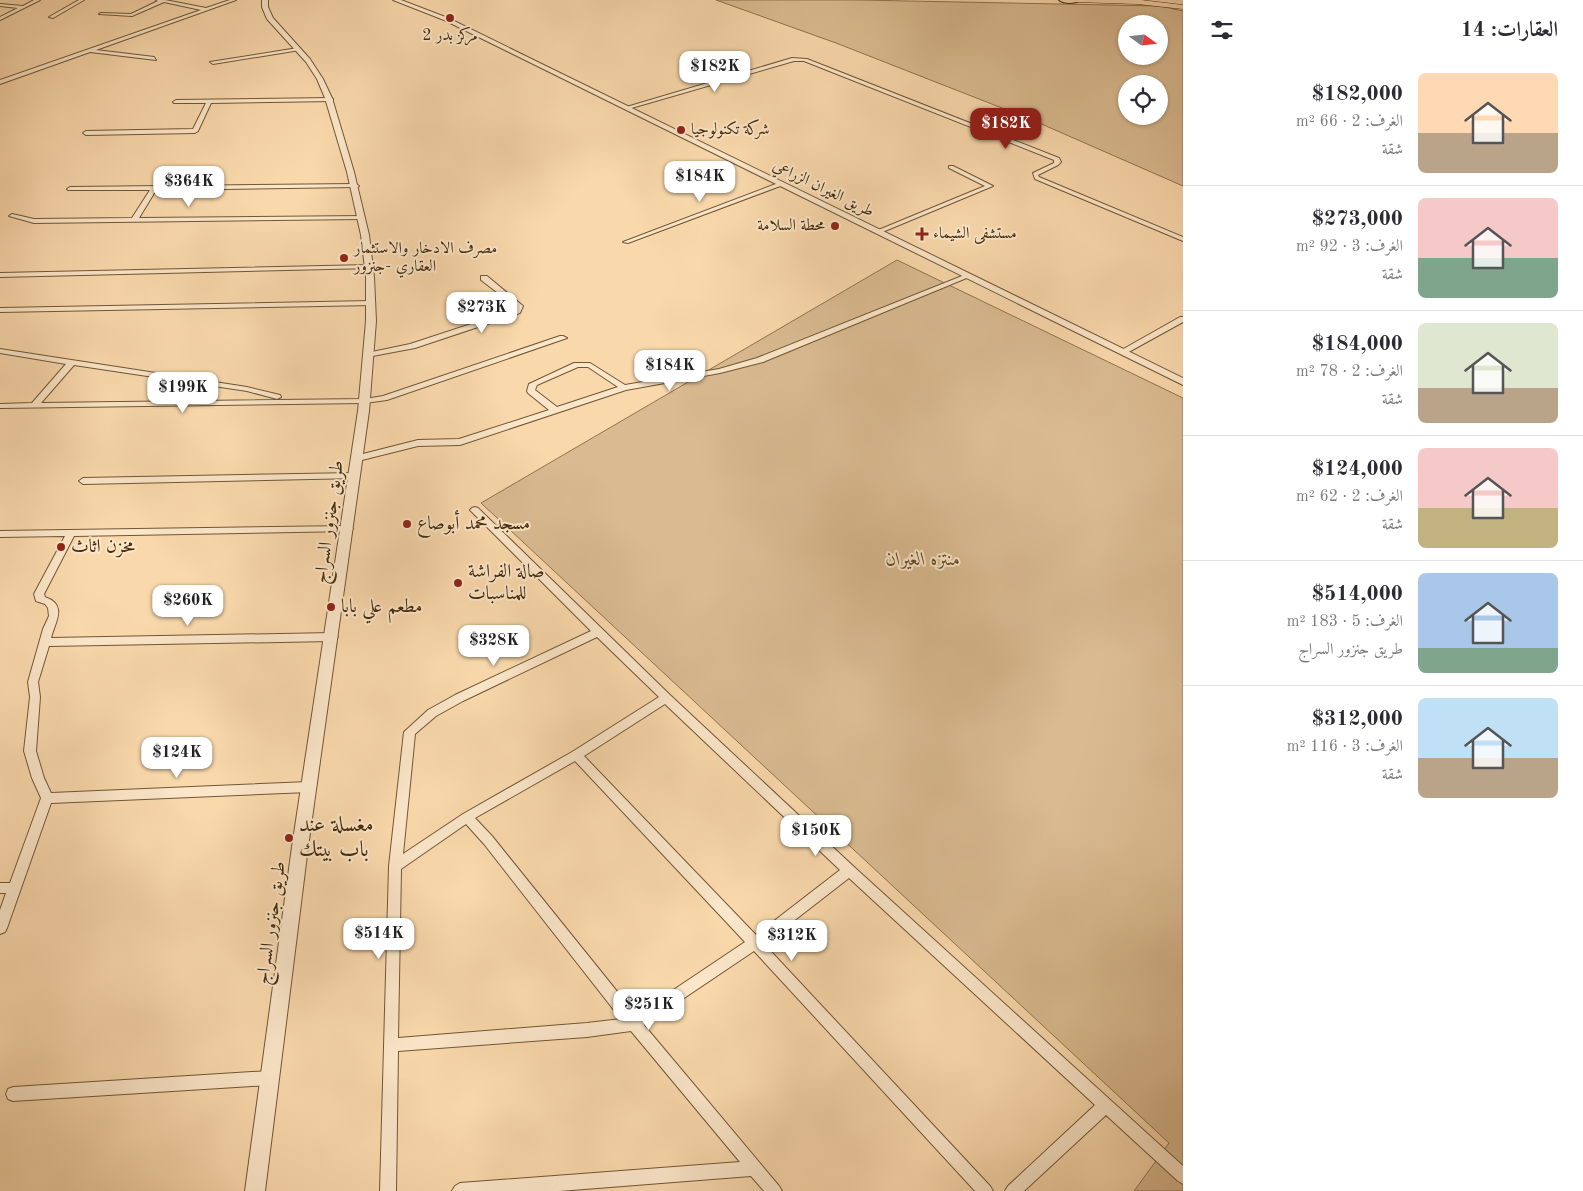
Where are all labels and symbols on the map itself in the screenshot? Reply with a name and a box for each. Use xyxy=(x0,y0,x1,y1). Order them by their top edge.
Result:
marker: مركز بدر 2 xyxy=(444,12,456,24)
north arrow xyxy=(1118,15,1168,65)
place label: مركز بدر 2 xyxy=(422,26,478,46)
pin: $182K xyxy=(680,51,750,93)
pin: $182K xyxy=(971,108,1041,150)
place label: شركة تكنولوجيا xyxy=(691,119,770,139)
marker: شركة تكنولوجيا xyxy=(675,124,687,136)
street label: طريق الغيران الزراعي xyxy=(769,157,877,223)
pin: $184K xyxy=(665,160,735,203)
pin: $364K xyxy=(154,166,224,208)
place label: محطة السلامة xyxy=(757,218,825,234)
marker: محطة السلامة xyxy=(829,220,841,232)
place label: مستشفى الشيماء xyxy=(933,226,1017,244)
marker: مستشفى الشيماء xyxy=(915,227,929,241)
place label: مصرف الادخار والاستثمار العقاري -جنزور xyxy=(352,241,497,278)
marker: مصرف الادخار والاستثمار العقاري -جنزور xyxy=(338,252,350,264)
pin: $273K xyxy=(447,292,517,334)
pin: $184K xyxy=(635,350,705,392)
pin: $199K xyxy=(148,372,218,414)
street label: طريق جنزور السراج xyxy=(312,459,354,586)
place label: مسجد محمد أبوصاع xyxy=(417,510,530,538)
marker: مسجد محمد أبوصاع xyxy=(401,518,413,530)
place label: مخزن اثاث xyxy=(71,538,135,558)
marker: مخزن اثاث xyxy=(55,541,67,553)
park label: منتزه الغيران xyxy=(886,551,960,570)
place label: صالة الفراشة للمناسبات xyxy=(468,563,545,604)
marker: صالة الفراشة للمناسبات xyxy=(452,577,464,589)
pin: $260K xyxy=(153,584,223,627)
place label: مطعم علي بابا xyxy=(341,598,422,624)
marker: مطعم علي بابا xyxy=(325,601,337,613)
pin: $328K xyxy=(459,624,529,667)
pin: $124K xyxy=(142,736,212,779)
place label: مغسلة عند باب بيتك xyxy=(299,814,374,862)
pin: $150K xyxy=(781,814,851,857)
marker: مغسلة عند باب بيتك xyxy=(283,832,295,844)
street label: طريق جنزور السراج xyxy=(254,860,296,987)
pin: $514K xyxy=(344,918,414,960)
pin: $312K xyxy=(757,920,827,962)
pin: $251K xyxy=(614,988,684,1031)

